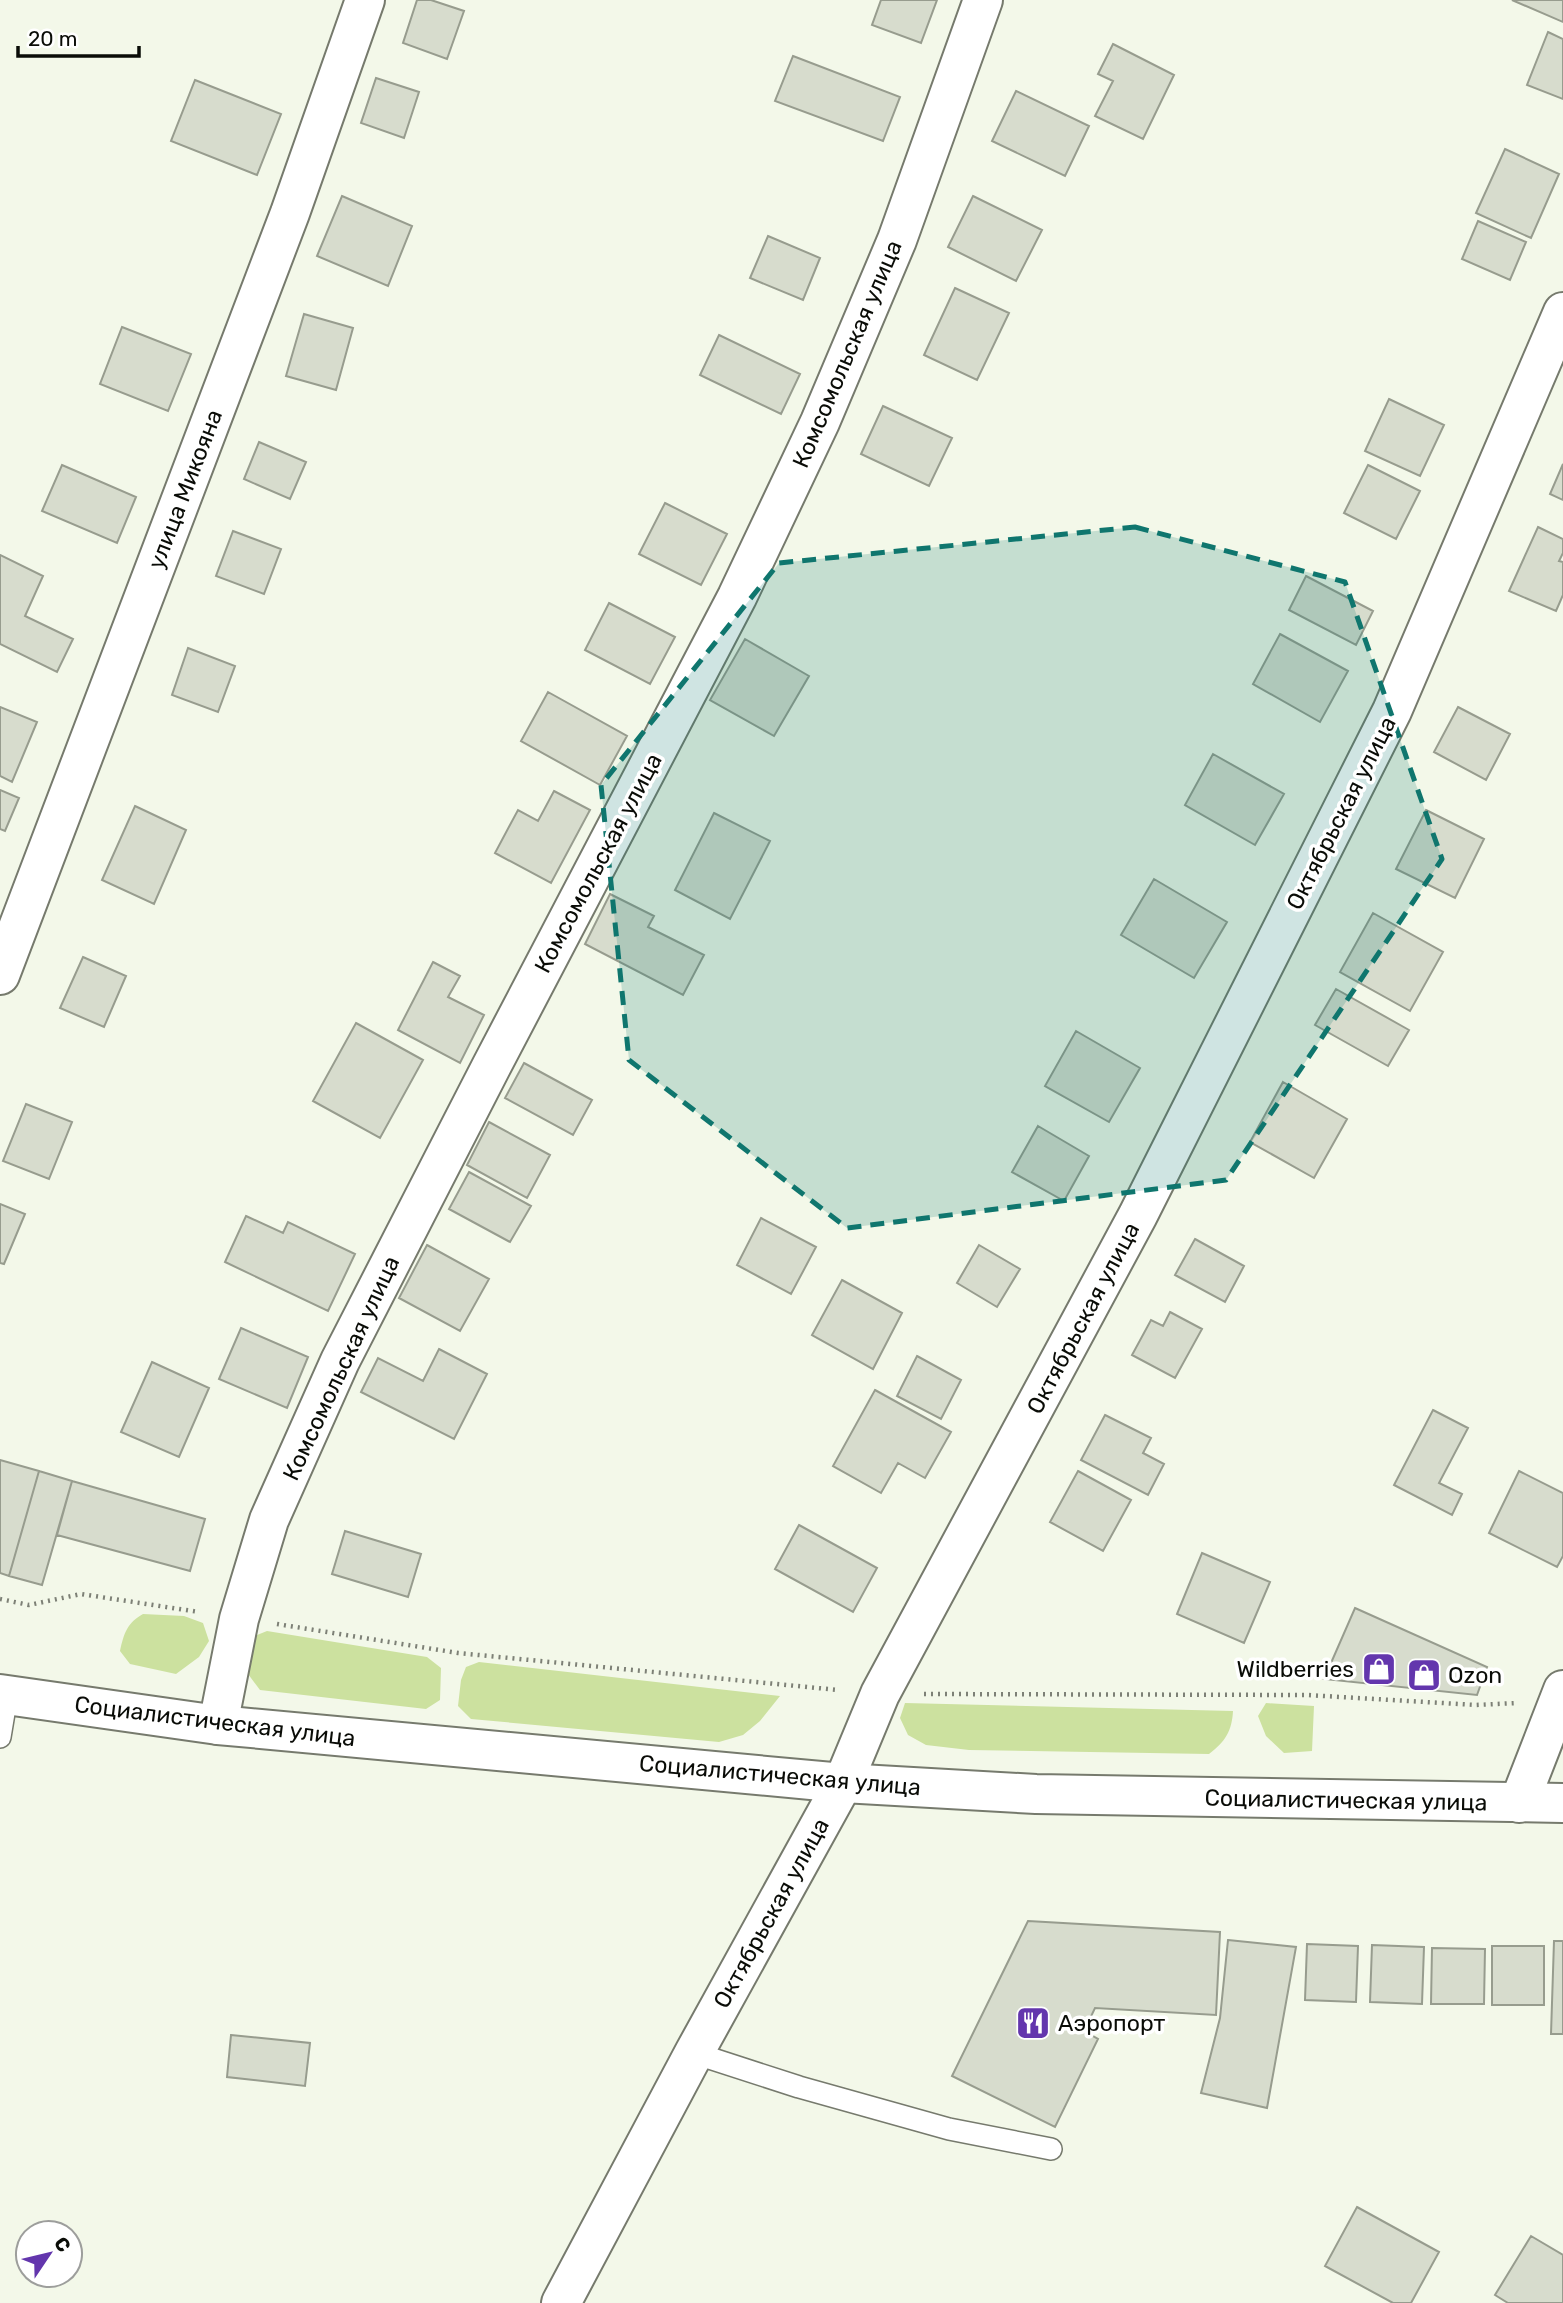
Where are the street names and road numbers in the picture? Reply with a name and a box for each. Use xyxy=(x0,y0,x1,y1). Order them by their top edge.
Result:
street label: Комсомольская улица xyxy=(786,236,908,472)
street label: улица Микояна xyxy=(142,405,228,573)
street label: Октябрьская улица xyxy=(1280,712,1402,914)
street label: Комсомольская улица xyxy=(528,749,668,977)
street label: Октябрьская улица xyxy=(1021,1217,1145,1419)
street label: Комсомольская улица xyxy=(277,1251,405,1485)
street label: Социалистическая улица xyxy=(73,1690,357,1752)
street label: Социалистическая улица xyxy=(638,1749,922,1801)
street label: Социалистическая улица xyxy=(1204,1784,1488,1816)
street label: Октябрьская улица xyxy=(707,1813,835,2013)

